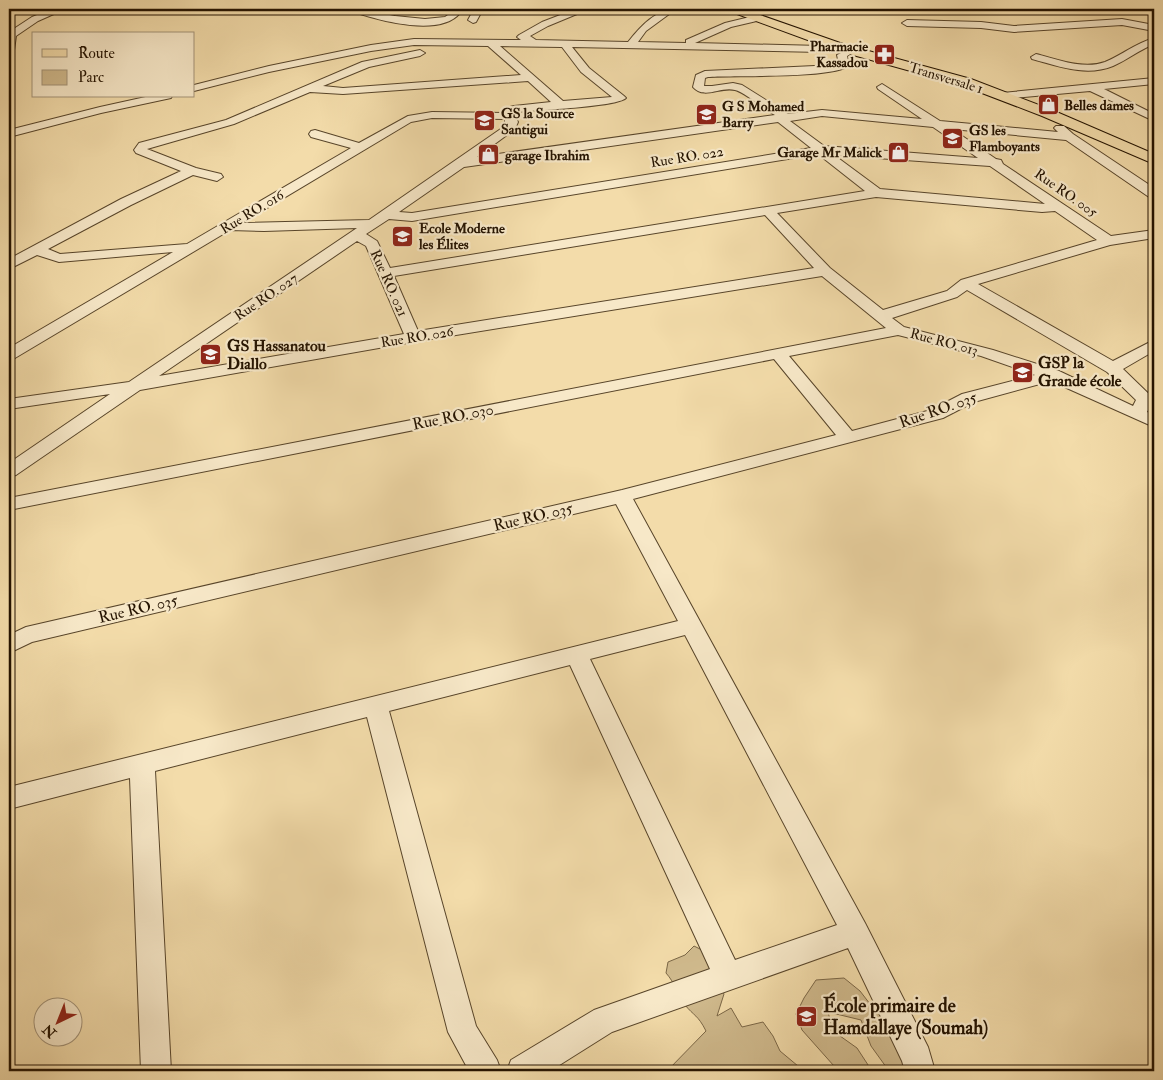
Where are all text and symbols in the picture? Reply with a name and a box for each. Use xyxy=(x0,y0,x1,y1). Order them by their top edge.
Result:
legend xyxy=(32,32,195,98)
place label: Pharmacie Kassadou xyxy=(810,38,869,71)
pharmacy icon: Pharmacie Kassadou xyxy=(872,42,896,66)
text: Route xyxy=(78,44,115,63)
street label: Transversale 1 xyxy=(907,59,985,97)
text: Parc xyxy=(78,68,104,87)
shop icon: Belles dames xyxy=(1036,93,1060,117)
place label: Belles dames xyxy=(1064,97,1134,114)
place label: G S Mohamed Barry xyxy=(722,98,804,132)
school or university icon: G S Mohamed Barry xyxy=(694,102,718,126)
place label: GS la Source Santigui xyxy=(501,105,574,139)
school or university icon: GS la Source Santigui xyxy=(473,109,497,133)
place label: GS les Flamboyants xyxy=(969,122,1040,156)
school or university icon: GS les Flamboyants xyxy=(941,126,965,150)
shop icon: Garage Mr Malick xyxy=(886,140,910,164)
shop icon: garage Ibrahim xyxy=(477,143,501,167)
street label: Rue RO. 022 xyxy=(649,143,725,171)
place label: Garage Mr Malick xyxy=(777,144,882,162)
place label: garage Ibrahim xyxy=(504,147,590,165)
street label: Rue RO. 005 xyxy=(1031,165,1101,221)
street label: Rue RO. 016 xyxy=(217,186,288,238)
place label: Ecole Moderne les Élites xyxy=(418,220,505,253)
school or university icon: Ecole Moderne les Élites xyxy=(391,224,415,248)
street label: Rue RO. 021 xyxy=(367,247,411,319)
street label: Rue RO. 027 xyxy=(231,269,301,324)
street label: Rue RO. 026 xyxy=(379,323,456,351)
street label: Rue RO. 013 xyxy=(908,325,980,359)
place label: GS Hassanatou Diallo xyxy=(227,336,327,374)
school or university icon: GS Hassanatou Diallo xyxy=(199,343,223,367)
place label: GSP la Grande école xyxy=(1038,353,1122,391)
school or university icon: GSP la Grande école xyxy=(1010,360,1034,384)
street label: Rue RO. 035 xyxy=(896,387,980,433)
street label: Rue RO. 030 xyxy=(411,399,495,435)
street label: Rue RO. 035 xyxy=(491,498,575,536)
street label: Rue RO. 035 xyxy=(96,590,180,628)
place label: École primaire de Hamdallaye (Soumah) xyxy=(823,992,988,1041)
north arrow xyxy=(32,998,82,1048)
school or university icon: École primaire de Hamdallaye (Soumah) xyxy=(795,1005,819,1029)
text: N xyxy=(39,1020,61,1042)

